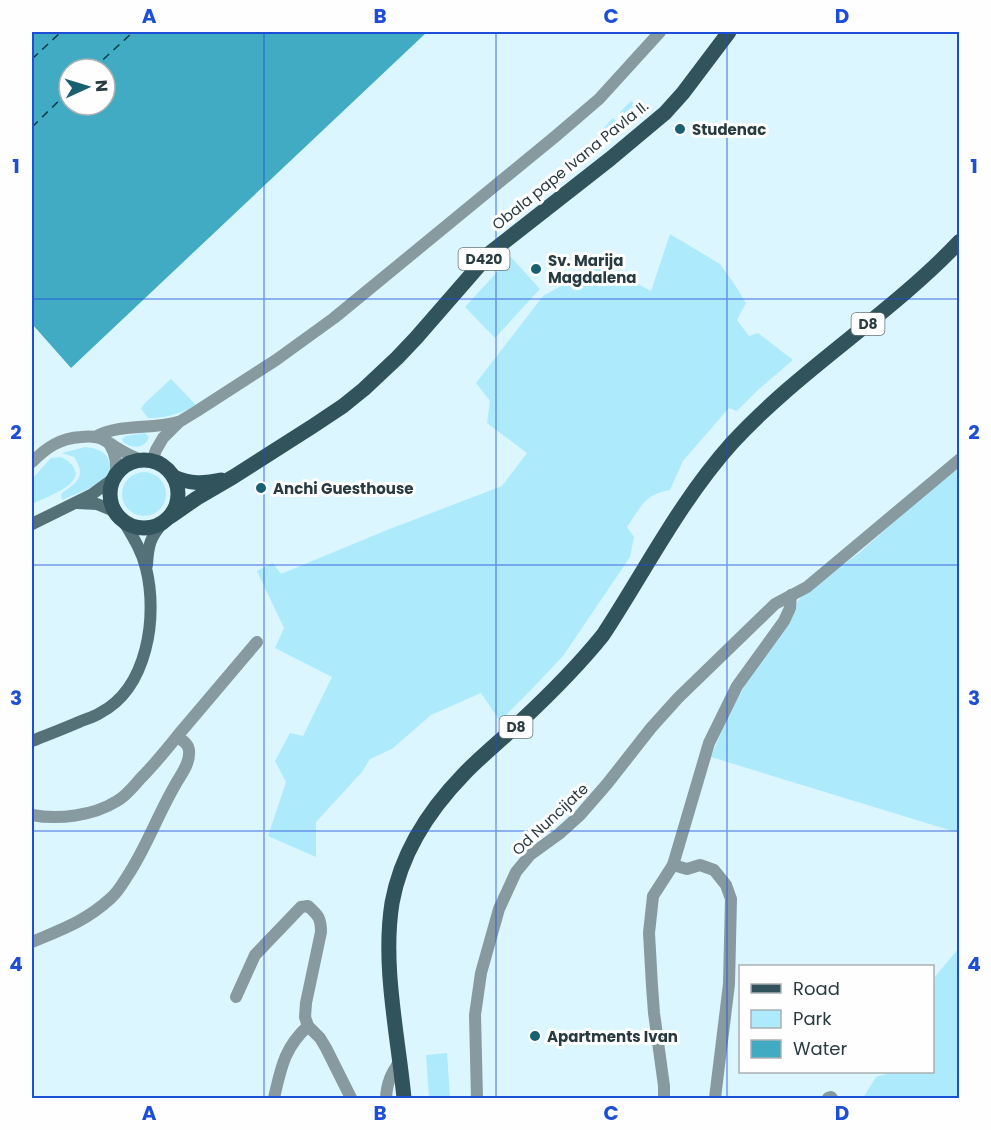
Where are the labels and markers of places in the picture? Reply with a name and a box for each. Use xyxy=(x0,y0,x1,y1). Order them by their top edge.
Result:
place label: Studenac xyxy=(692,119,766,140)
marker: Studenac xyxy=(673,122,687,136)
place label: Sv. Marija Magdalena xyxy=(548,250,636,288)
marker: Sv. Marija Magdalena xyxy=(529,262,543,276)
place label: Anchi Guesthouse xyxy=(273,478,414,499)
marker: Anchi Guesthouse xyxy=(254,481,268,495)
place label: Apartments Ivan xyxy=(547,1026,678,1047)
marker: Apartments Ivan xyxy=(528,1029,542,1043)

